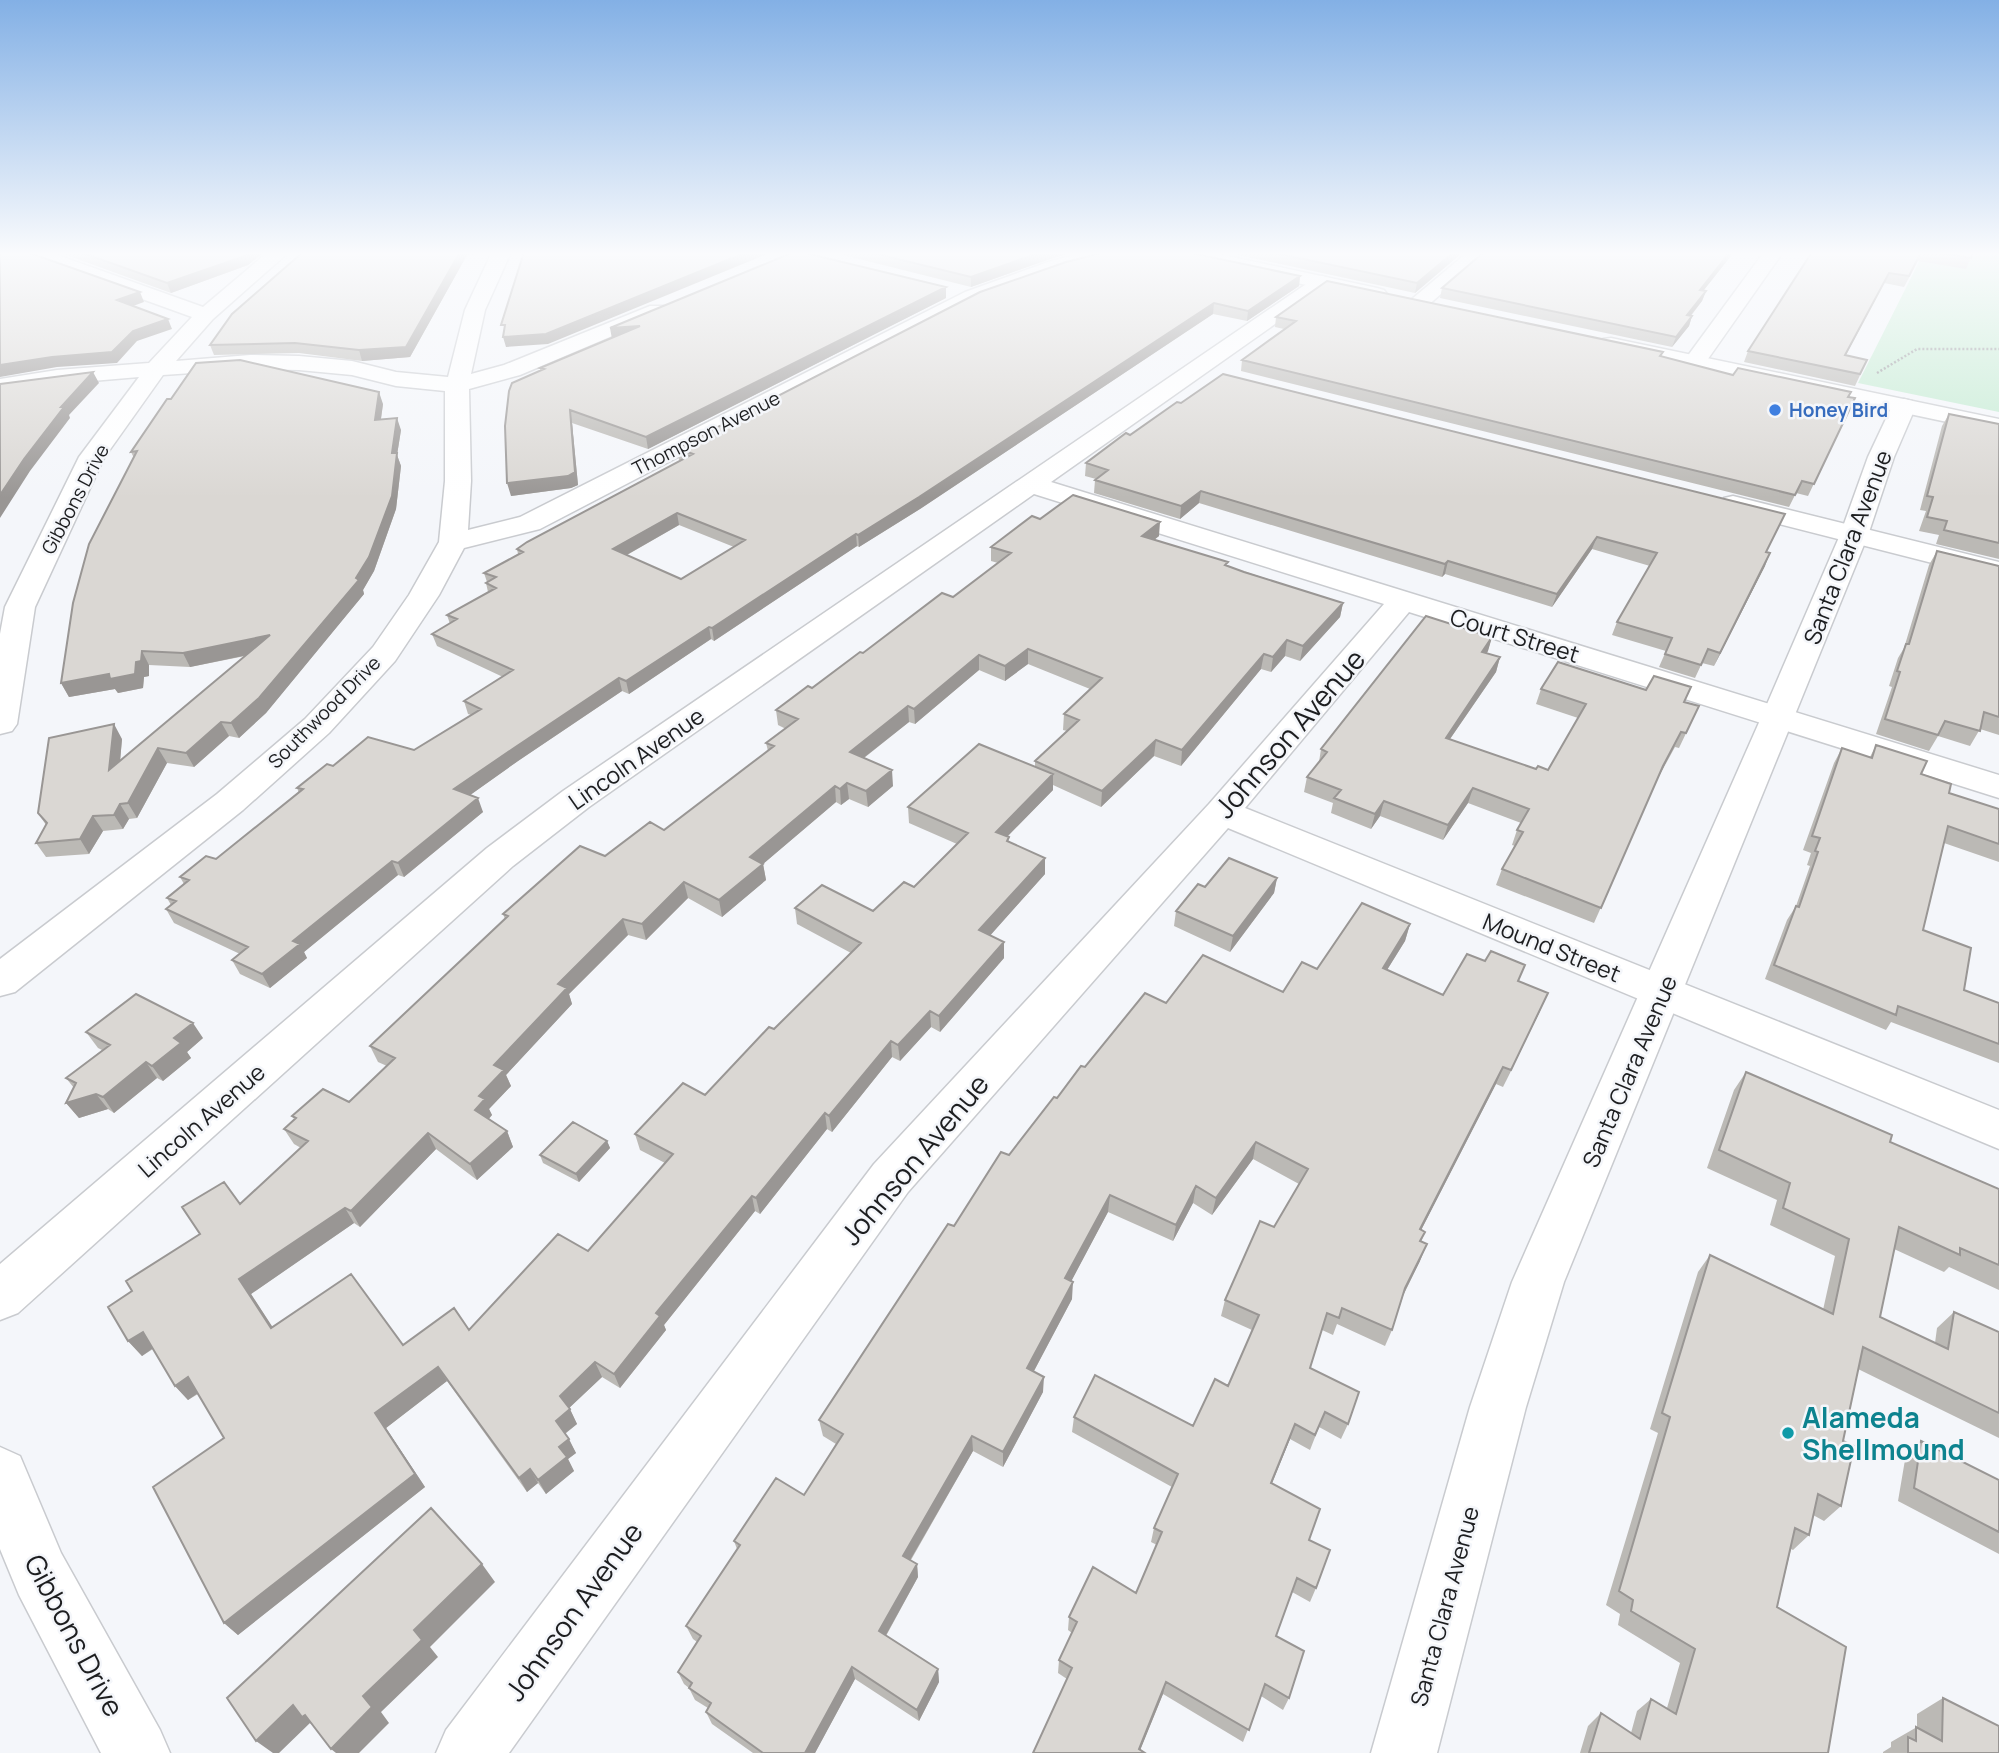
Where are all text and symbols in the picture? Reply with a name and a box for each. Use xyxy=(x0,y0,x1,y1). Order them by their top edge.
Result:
street label: Thompson Avenue xyxy=(628,385,784,481)
place label: Honey Bird xyxy=(1789,397,1888,423)
marker: Honey Bird xyxy=(1767,402,1783,418)
street label: Gibbons Drive xyxy=(35,439,115,559)
street label: Santa Clara Avenue xyxy=(1795,445,1899,649)
street label: Court Street xyxy=(1447,600,1583,670)
street label: Johnson Avenue xyxy=(1205,640,1373,826)
street label: Southwood Drive xyxy=(262,650,386,774)
street label: Lincoln Avenue xyxy=(562,699,710,817)
street label: Mound Street xyxy=(1478,905,1626,989)
street label: Santa Clara Avenue xyxy=(1574,970,1684,1172)
street label: Lincoln Avenue xyxy=(130,1056,272,1184)
street label: Johnson Avenue xyxy=(831,1066,997,1252)
place label: Alameda Shellmound xyxy=(1802,1398,1965,1468)
marker: Alameda Shellmound xyxy=(1780,1425,1796,1441)
street label: Santa Clara Avenue xyxy=(1402,1502,1486,1710)
street label: Johnson Avenue xyxy=(495,1514,651,1708)
street label: Gibbons Drive xyxy=(16,1547,134,1723)

